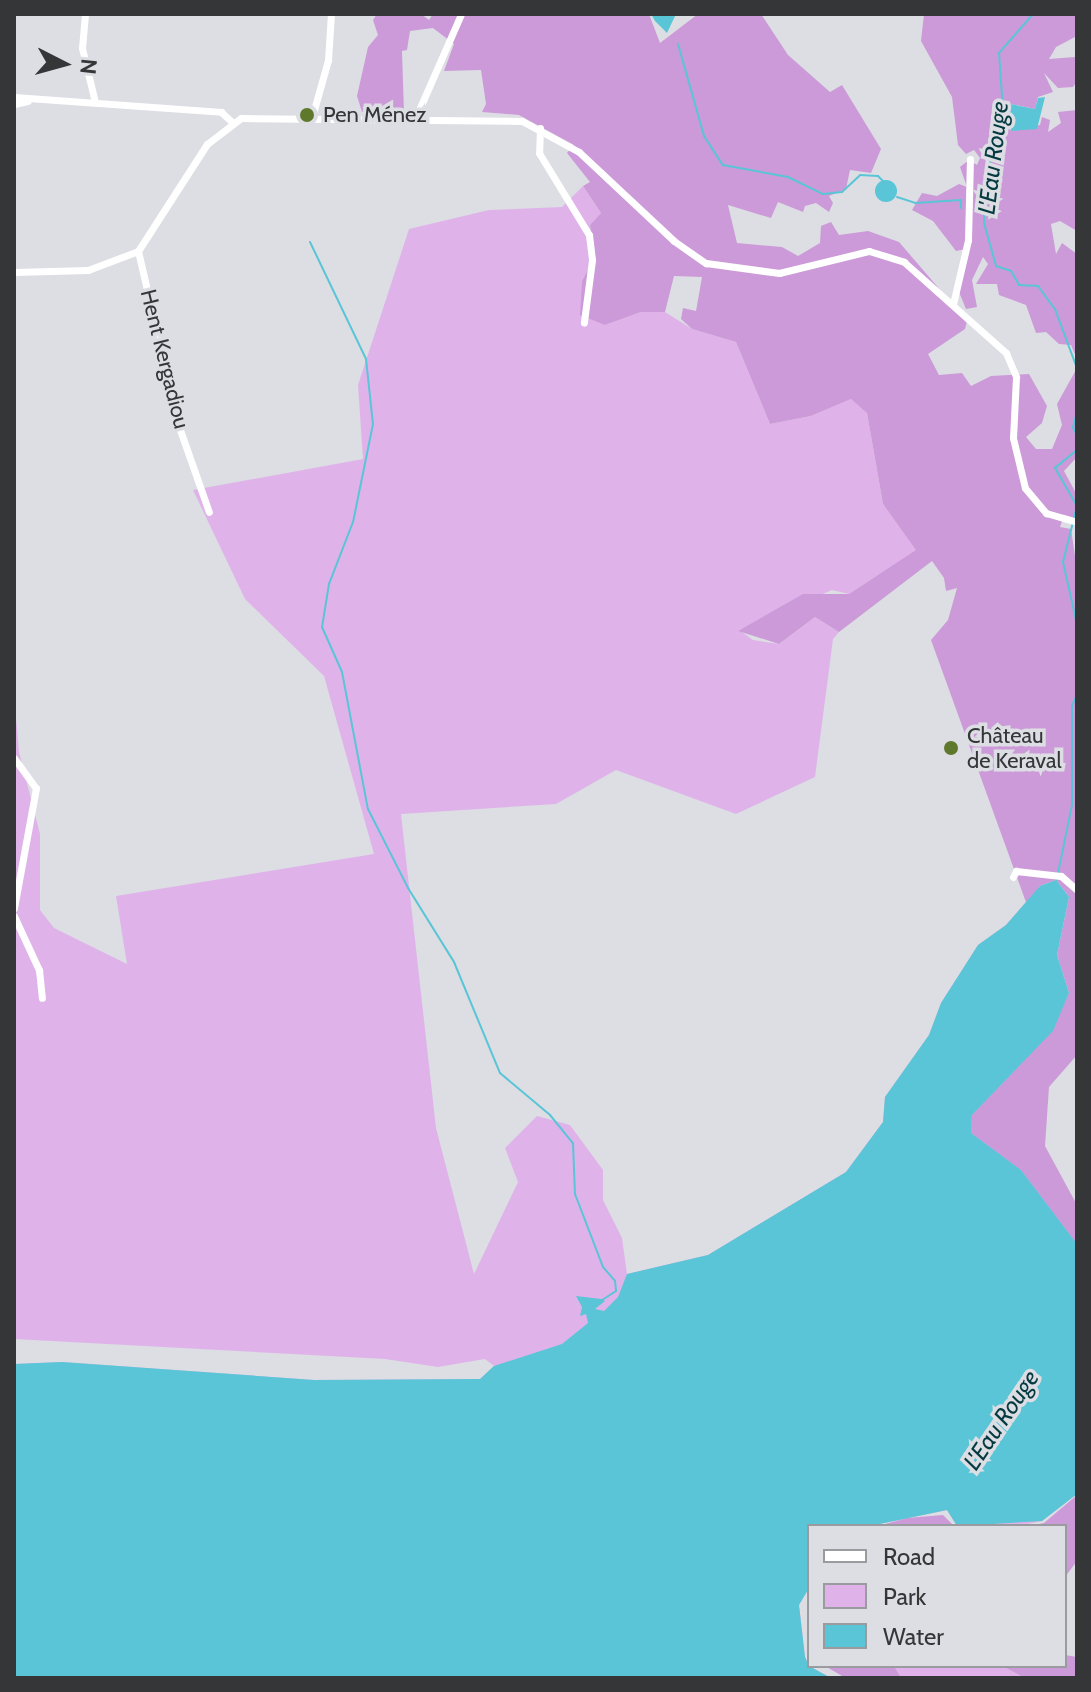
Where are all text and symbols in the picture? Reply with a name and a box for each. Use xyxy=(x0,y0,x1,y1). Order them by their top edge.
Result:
north arrow xyxy=(24,24,104,104)
text: N xyxy=(74,57,103,76)
water label: L'Eau Rouge xyxy=(972,100,1014,216)
place label: Pen Ménez xyxy=(323,102,427,128)
marker: Pen Ménez xyxy=(298,106,316,124)
street label: Hent Kergadiou xyxy=(135,287,195,431)
place label: Château de Keraval xyxy=(967,722,1062,774)
marker: Château de Keraval xyxy=(942,739,960,757)
water label: L'Eau Rouge xyxy=(957,1365,1045,1475)
legend xyxy=(807,1524,1067,1668)
text: Road xyxy=(883,1542,935,1571)
text: Park xyxy=(883,1582,926,1611)
text: Water xyxy=(883,1622,944,1651)

